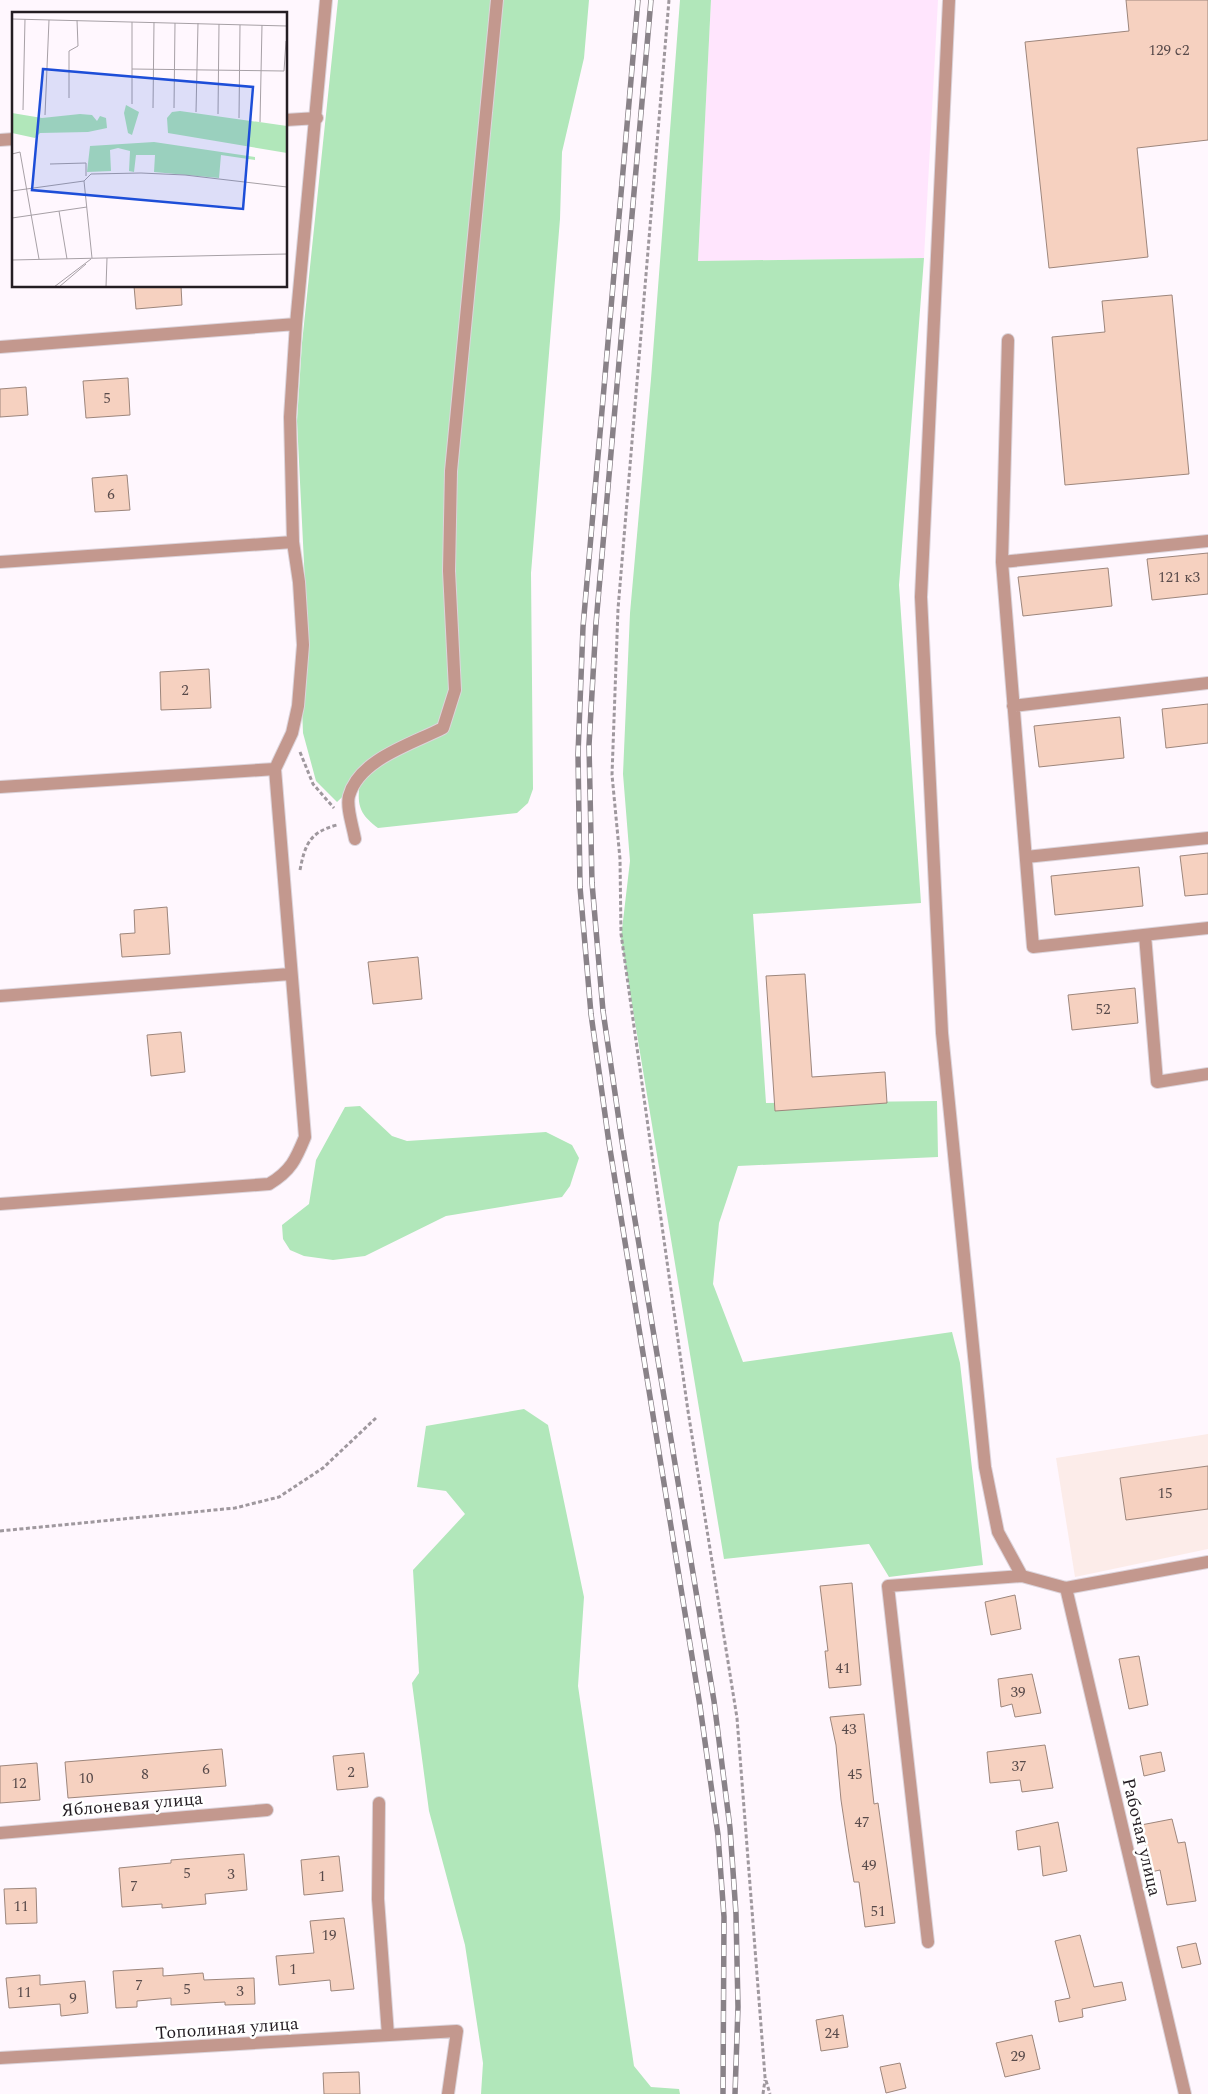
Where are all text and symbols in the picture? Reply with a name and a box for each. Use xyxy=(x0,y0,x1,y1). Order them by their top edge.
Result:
inset map xyxy=(12,12,288,288)
house number: 129 с2 xyxy=(1149,39,1189,62)
house number: 5 xyxy=(103,387,111,410)
house number: 6 xyxy=(107,483,115,506)
house number: 121 к3 xyxy=(1158,566,1201,589)
house number: 2 xyxy=(181,679,189,702)
house number: 52 xyxy=(1095,998,1111,1021)
house number: 15 xyxy=(1157,1482,1173,1505)
house number: 41 xyxy=(835,1657,851,1680)
house number: 39 xyxy=(1010,1681,1026,1704)
house number: 43 xyxy=(841,1718,857,1741)
house number: 37 xyxy=(1011,1755,1027,1778)
house number: 6 xyxy=(202,1758,210,1781)
house number: 2 xyxy=(347,1761,355,1784)
house number: 8 xyxy=(141,1763,149,1786)
house number: 45 xyxy=(847,1763,863,1786)
house number: 10 xyxy=(78,1767,94,1790)
house number: 12 xyxy=(11,1772,27,1795)
street label: Рабочая улица xyxy=(1115,1775,1168,1899)
street label: Яблоневая улица xyxy=(60,1785,204,1824)
house number: 47 xyxy=(854,1811,870,1834)
house number: 49 xyxy=(861,1854,877,1877)
house number: 5 xyxy=(183,1862,191,1885)
house number: 3 xyxy=(227,1863,235,1886)
house number: 1 xyxy=(318,1865,326,1888)
house number: 7 xyxy=(130,1875,138,1898)
house number: 11 xyxy=(13,1895,29,1918)
house number: 51 xyxy=(870,1900,886,1923)
house number: 19 xyxy=(321,1924,337,1947)
house number: 1 xyxy=(289,1958,297,1981)
house number: 7 xyxy=(135,1974,143,1997)
house number: 5 xyxy=(183,1978,191,2001)
house number: 3 xyxy=(236,1980,244,2003)
house number: 11 xyxy=(16,1981,32,2004)
house number: 9 xyxy=(69,1987,77,2010)
street label: Тополиная улица xyxy=(154,2010,300,2047)
house number: 24 xyxy=(824,2022,840,2045)
house number: 29 xyxy=(1010,2045,1026,2068)

